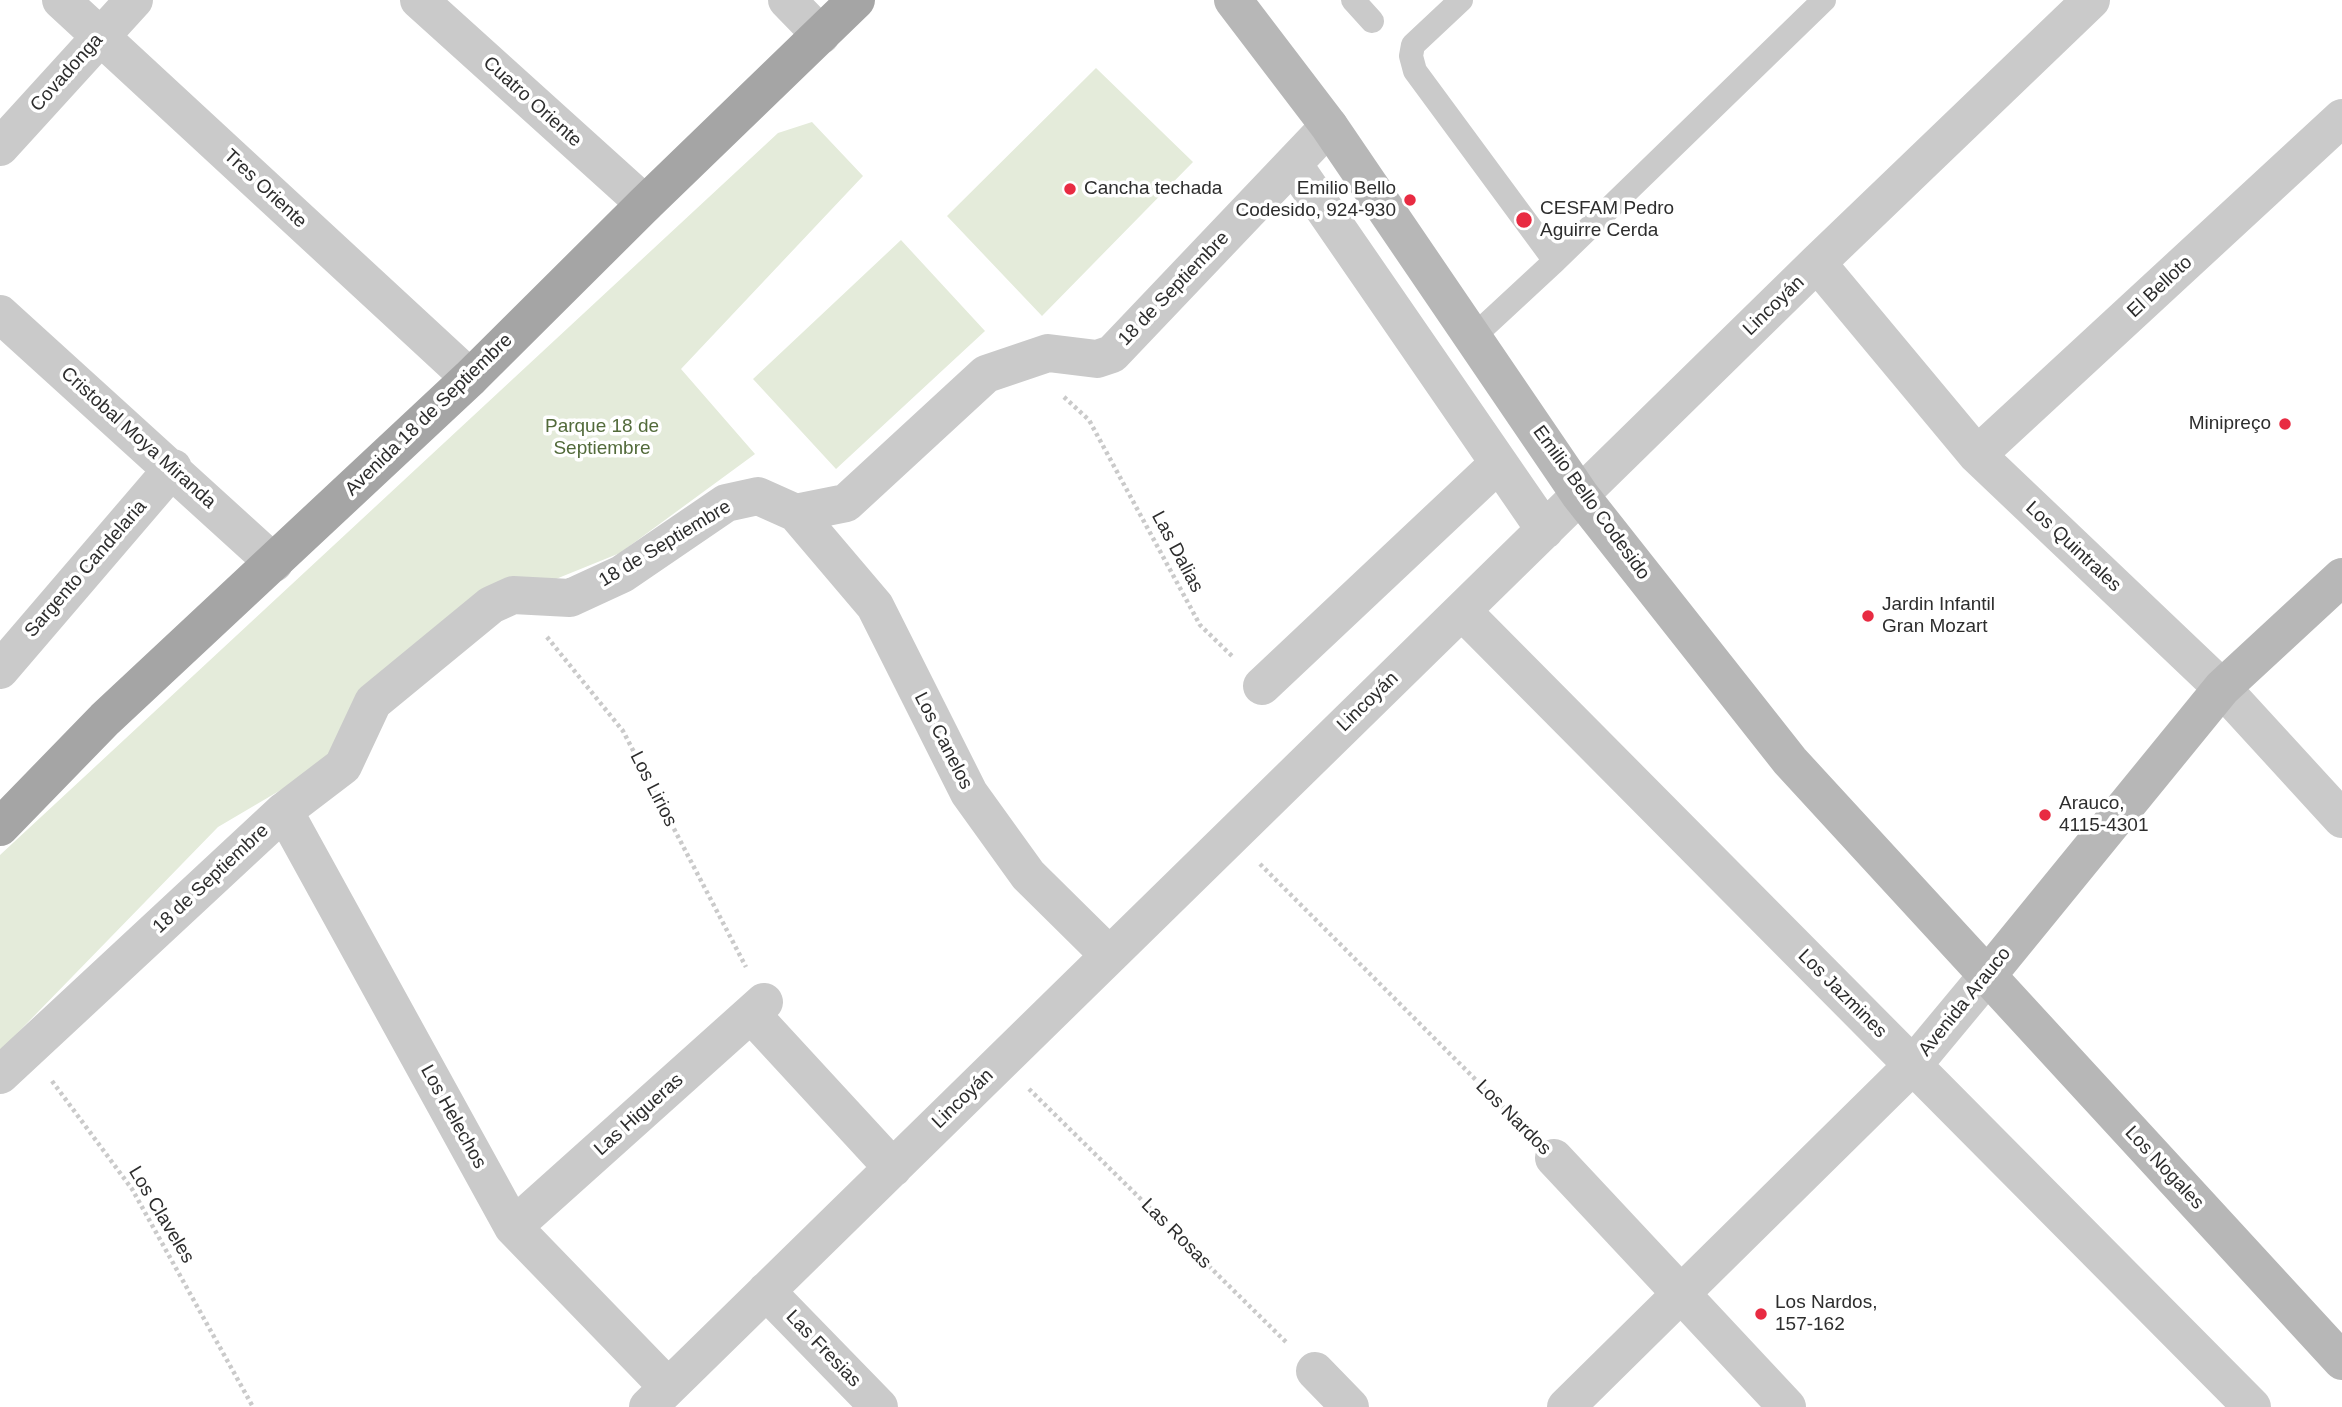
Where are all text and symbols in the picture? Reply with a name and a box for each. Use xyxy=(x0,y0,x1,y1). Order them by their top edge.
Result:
street label: Covadonga xyxy=(26,29,108,117)
street label: Cuatro Oriente xyxy=(478,52,586,152)
street label: Tres Oriente xyxy=(219,145,311,233)
place label: Cancha techada xyxy=(1084,178,1222,200)
place label: Emilio Bello Codesido, 924-930 xyxy=(1235,178,1396,222)
marker: Cancha techada xyxy=(1062,181,1078,197)
marker: Emilio Bello Codesido, 924-930 xyxy=(1402,192,1418,208)
place label: CESFAM Pedro Aguirre Cerda xyxy=(1540,198,1674,242)
marker: CESFAM Pedro Aguirre Cerda xyxy=(1514,210,1534,230)
street label: 18 de Septiembre xyxy=(1114,227,1234,351)
street label: El Belloto xyxy=(2123,251,2197,323)
street label: Lincoyán xyxy=(1739,271,1809,341)
street label: Avenida 18 de Septiembre xyxy=(341,329,517,501)
street label: Cristobal Moya Miranda xyxy=(56,362,220,514)
place label: Minipreço xyxy=(2189,413,2271,435)
park label: Parque 18 de Septiembre xyxy=(545,416,659,460)
marker: Minipreço xyxy=(2277,416,2293,432)
street label: Emilio Bello Codesido xyxy=(1527,422,1655,584)
street label: Sargento Candelaria xyxy=(20,496,152,642)
street label: 18 de Septiembre xyxy=(595,496,735,592)
street label: Los Quintrales xyxy=(2020,497,2126,597)
street label: Las Dalias xyxy=(1146,507,1208,597)
place label: Jardin Infantil Gran Mozart xyxy=(1882,594,1995,638)
marker: Jardin Infantil Gran Mozart xyxy=(1860,608,1876,624)
street label: Lincoyán xyxy=(1333,667,1403,737)
street label: Los Canelos xyxy=(909,689,977,793)
street label: Los Lirios xyxy=(624,748,682,830)
place label: Arauco, 4115-4301 xyxy=(2059,793,2148,837)
marker: Arauco, 4115-4301 xyxy=(2037,807,2053,823)
street label: 18 de Septiembre xyxy=(148,820,274,938)
street label: Avenida Arauco xyxy=(1914,943,2016,1061)
street label: Los Jazmines xyxy=(1793,945,1891,1043)
street label: Los Helechos xyxy=(415,1061,491,1173)
street label: Lincoyán xyxy=(928,1064,998,1134)
street label: Las Higueras xyxy=(590,1069,688,1161)
street label: Los Nardos xyxy=(1471,1076,1555,1160)
street label: Los Nogales xyxy=(2120,1122,2208,1214)
street label: Los Claveles xyxy=(123,1163,199,1267)
street label: Las Rosas xyxy=(1136,1194,1216,1274)
place label: Los Nardos, 157-162 xyxy=(1775,1292,1877,1336)
street label: Las Fresias xyxy=(781,1306,865,1392)
marker: Los Nardos, 157-162 xyxy=(1753,1306,1769,1322)

